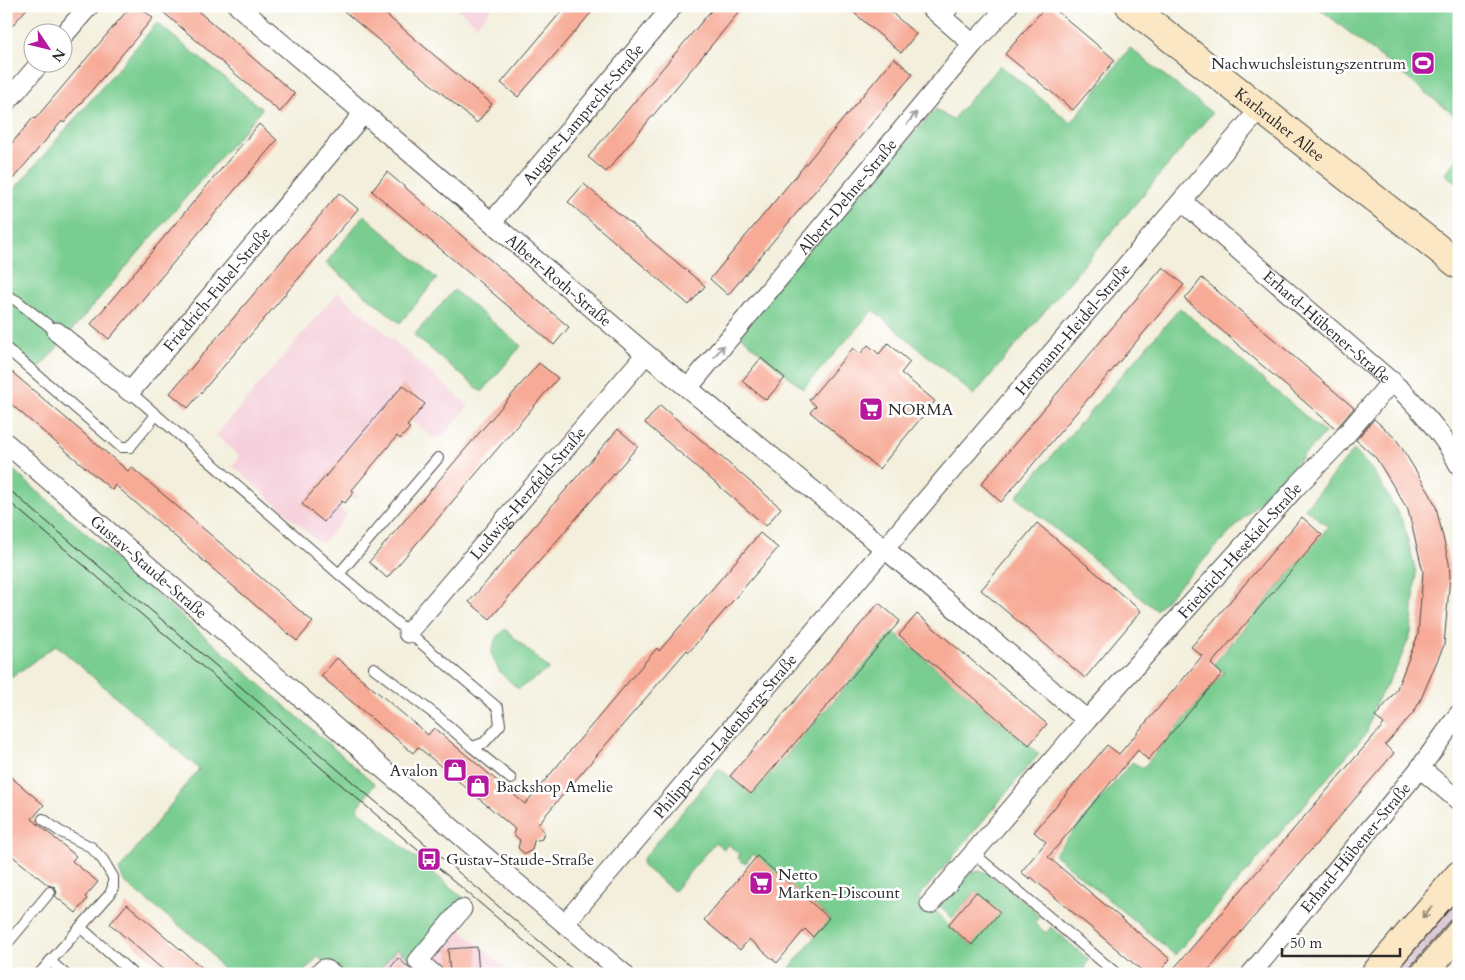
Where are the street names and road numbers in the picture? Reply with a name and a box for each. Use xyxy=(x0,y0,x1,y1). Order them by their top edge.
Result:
street label: August-Lamprecht-Straße xyxy=(518,39,649,190)
street label: Karlsruher Allee xyxy=(1230,83,1329,167)
street label: Albert-Dehne-Straße xyxy=(793,134,902,260)
street label: Friedrich-Fubel-Straße xyxy=(158,223,276,357)
street label: Albert-Roth-Straße xyxy=(501,229,616,332)
street label: Hermann-Heidel-Straße xyxy=(1010,259,1135,400)
street label: Erhard-Hübener-Straße xyxy=(1258,266,1395,389)
street label: Ludwig-Herzfeld-Straße xyxy=(465,422,591,565)
street label: Friedrich-Hesekiel-Straße xyxy=(1173,478,1307,624)
street label: Gustav-Staude-Straße xyxy=(85,510,212,624)
street label: Philipp-von-Ladenberg-Straße xyxy=(649,649,802,824)
street label: Erhard-Hübener-Straße xyxy=(1296,778,1416,918)

